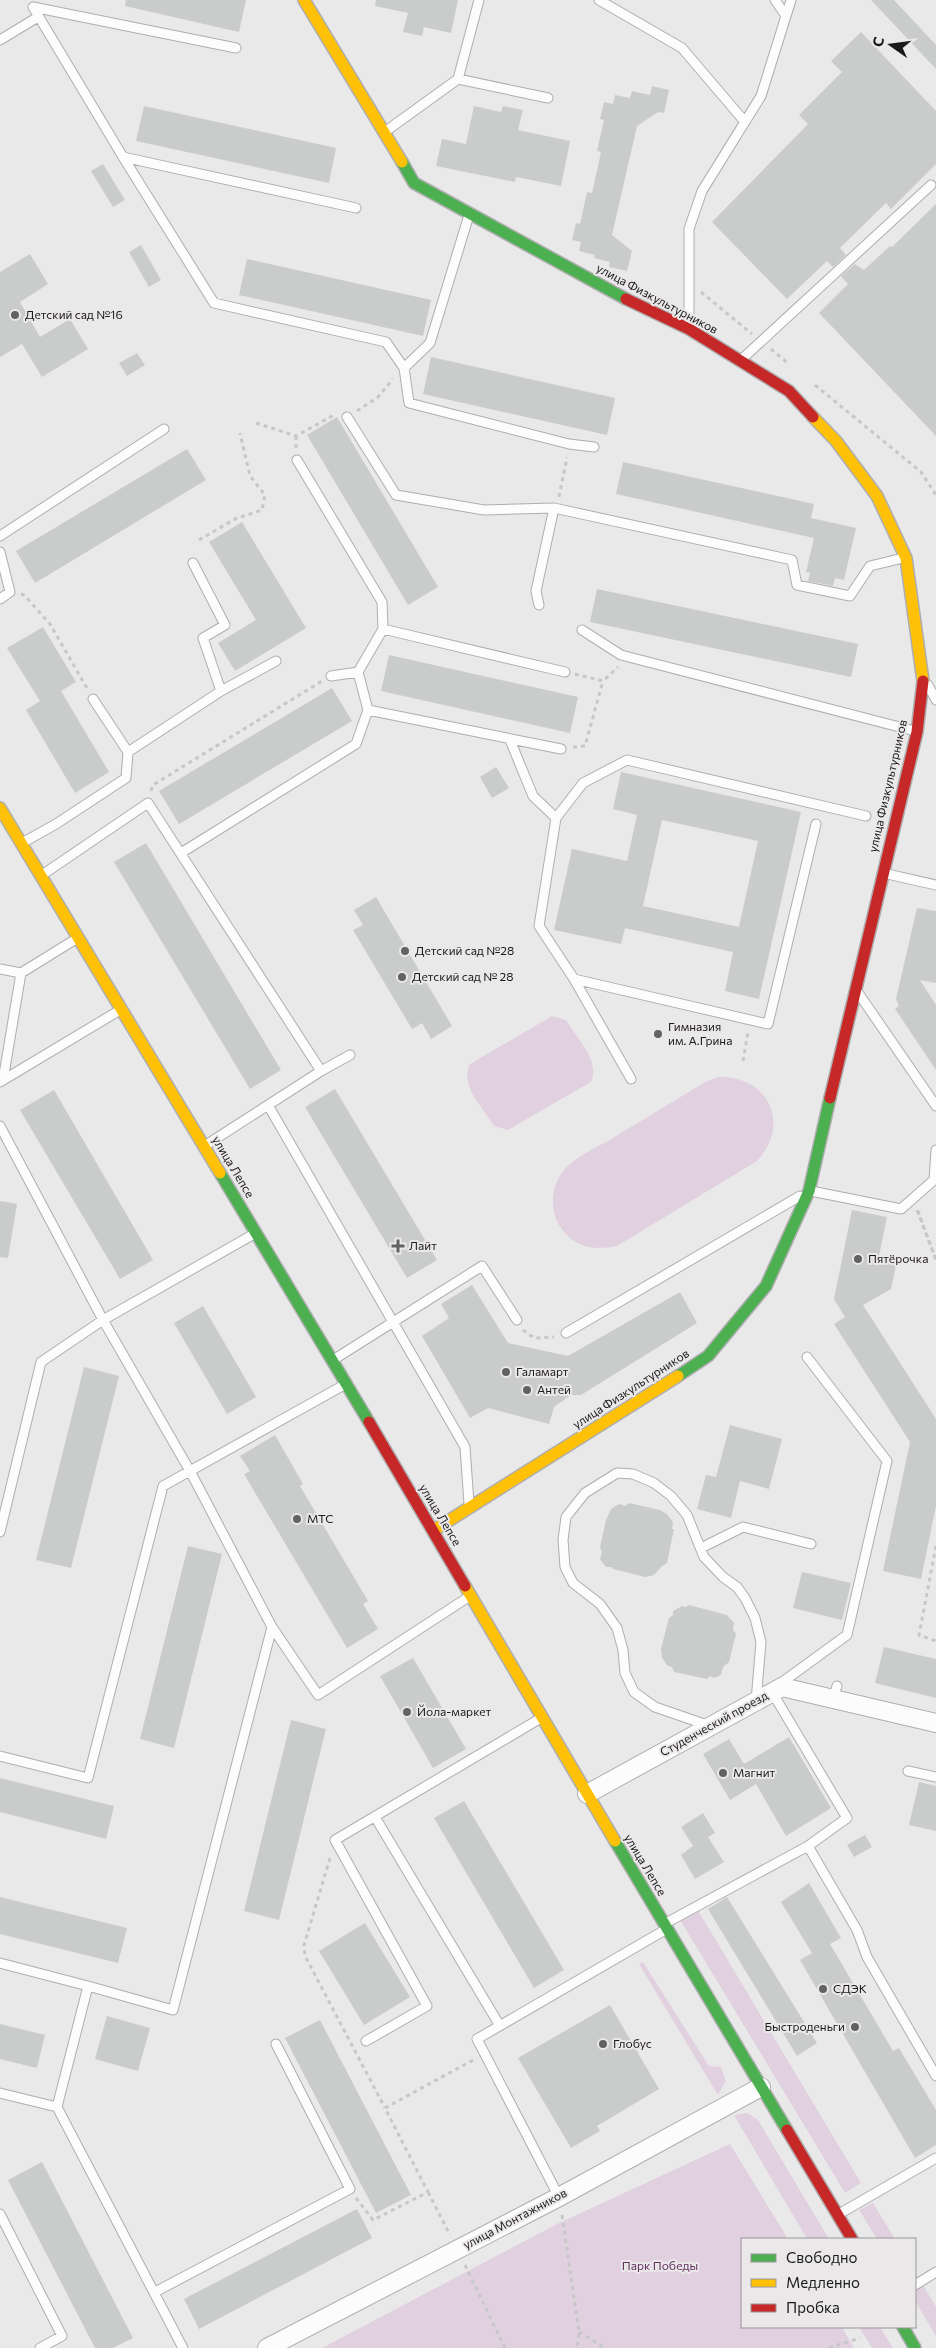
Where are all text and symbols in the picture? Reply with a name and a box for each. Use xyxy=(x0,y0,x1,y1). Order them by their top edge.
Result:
north arrow xyxy=(866,20,916,70)
text: С xyxy=(868,35,887,48)
street label: улица Физкультурников xyxy=(594,260,721,336)
place label: Детский сад №16 xyxy=(25,307,123,321)
marker: Детский сад №16 xyxy=(9,309,21,321)
street label: улица Физкультурников xyxy=(865,718,909,853)
place label: Детский сад №28 xyxy=(415,943,514,957)
marker: Детский сад №28 xyxy=(399,945,411,957)
place label: Детский сад № 28 xyxy=(412,969,513,983)
marker: Детский сад № 28 xyxy=(396,971,408,983)
place label: Гимназия им. А.Грина xyxy=(668,1019,732,1047)
marker: Гимназия им. А.Грина xyxy=(652,1028,664,1040)
street label: улица Лепсе xyxy=(210,1133,258,1200)
place label: Лайт xyxy=(409,1238,437,1252)
marker: Лайт xyxy=(391,1239,405,1253)
place label: Пятёрочка xyxy=(868,1251,928,1265)
marker: Пятёрочка xyxy=(852,1253,864,1265)
street label: улица Физкультурников xyxy=(570,1345,691,1431)
place label: Галамарт xyxy=(516,1364,569,1378)
marker: Галамарт xyxy=(500,1366,512,1378)
place label: Антей xyxy=(537,1382,571,1396)
marker: Антей xyxy=(521,1384,533,1396)
street label: улица Лепсе xyxy=(417,1481,465,1548)
place label: МТС xyxy=(307,1511,334,1525)
marker: МТС xyxy=(291,1513,303,1525)
street label: Студенческий проезд xyxy=(657,1688,770,1759)
place label: Йола-маркет xyxy=(417,1704,492,1718)
marker: Йола-маркет xyxy=(401,1706,413,1718)
place label: Магнит xyxy=(733,1765,776,1779)
marker: Магнит xyxy=(717,1767,729,1779)
street label: улица Лепсе xyxy=(622,1831,670,1898)
place label: СДЭК xyxy=(833,1981,867,1995)
marker: СДЭК xyxy=(817,1983,829,1995)
place label: Быстроденьги xyxy=(765,2019,845,2033)
marker: Быстроденьги xyxy=(849,2021,861,2033)
place label: Глобус xyxy=(613,2036,652,2050)
marker: Глобус xyxy=(597,2038,609,2050)
street label: улица Монтажников xyxy=(460,2185,569,2251)
legend xyxy=(741,2238,916,2328)
text: Свободно xyxy=(786,2248,857,2266)
park label: Парк Победы xyxy=(622,2258,698,2272)
text: Медленно xyxy=(786,2273,860,2291)
text: Пробка xyxy=(786,2298,840,2316)

